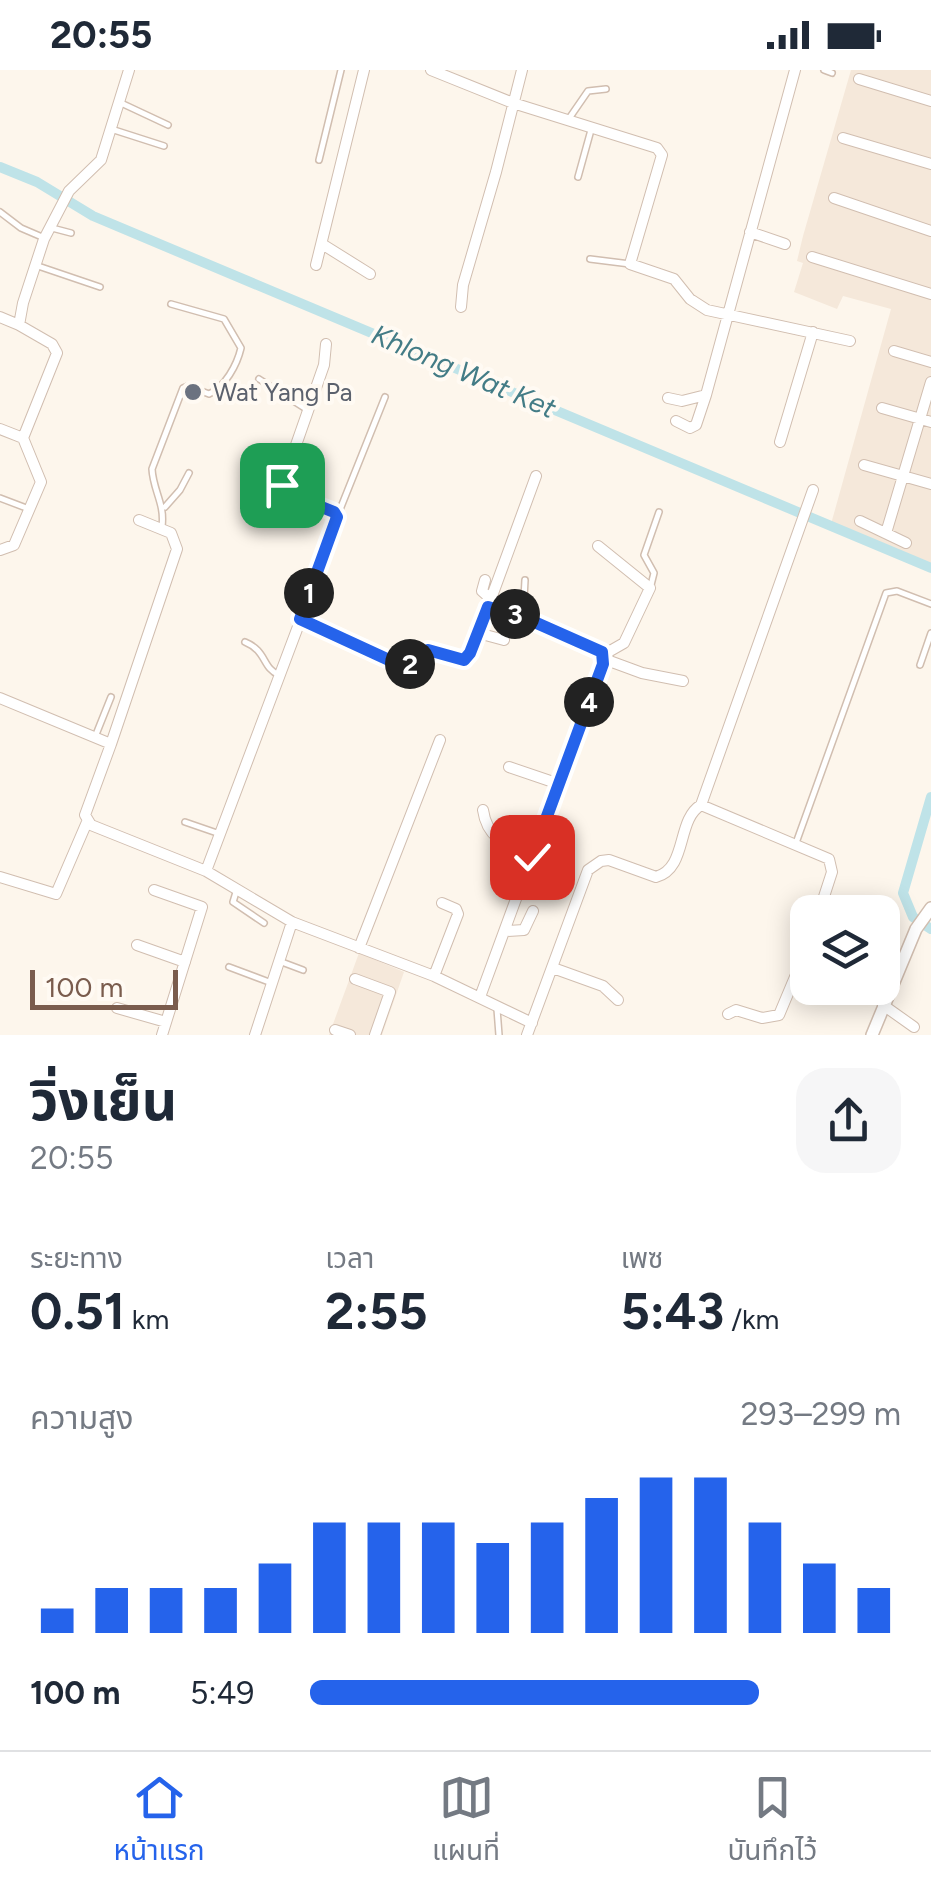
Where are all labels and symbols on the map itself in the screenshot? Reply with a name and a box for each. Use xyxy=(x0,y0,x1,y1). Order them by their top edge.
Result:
water label: Khlong Wat Ket xyxy=(367,317,561,425)
place label: Wat Yang Pa xyxy=(213,377,352,407)
marker: Wat Yang Pa xyxy=(182,381,204,403)
pin xyxy=(240,443,325,528)
pin: 1 xyxy=(284,568,334,618)
pin: 3 xyxy=(490,589,540,639)
pin: 2 xyxy=(385,639,435,689)
pin: 4 xyxy=(564,677,614,727)
pin xyxy=(490,815,575,900)
scale bar xyxy=(30,965,178,1010)

